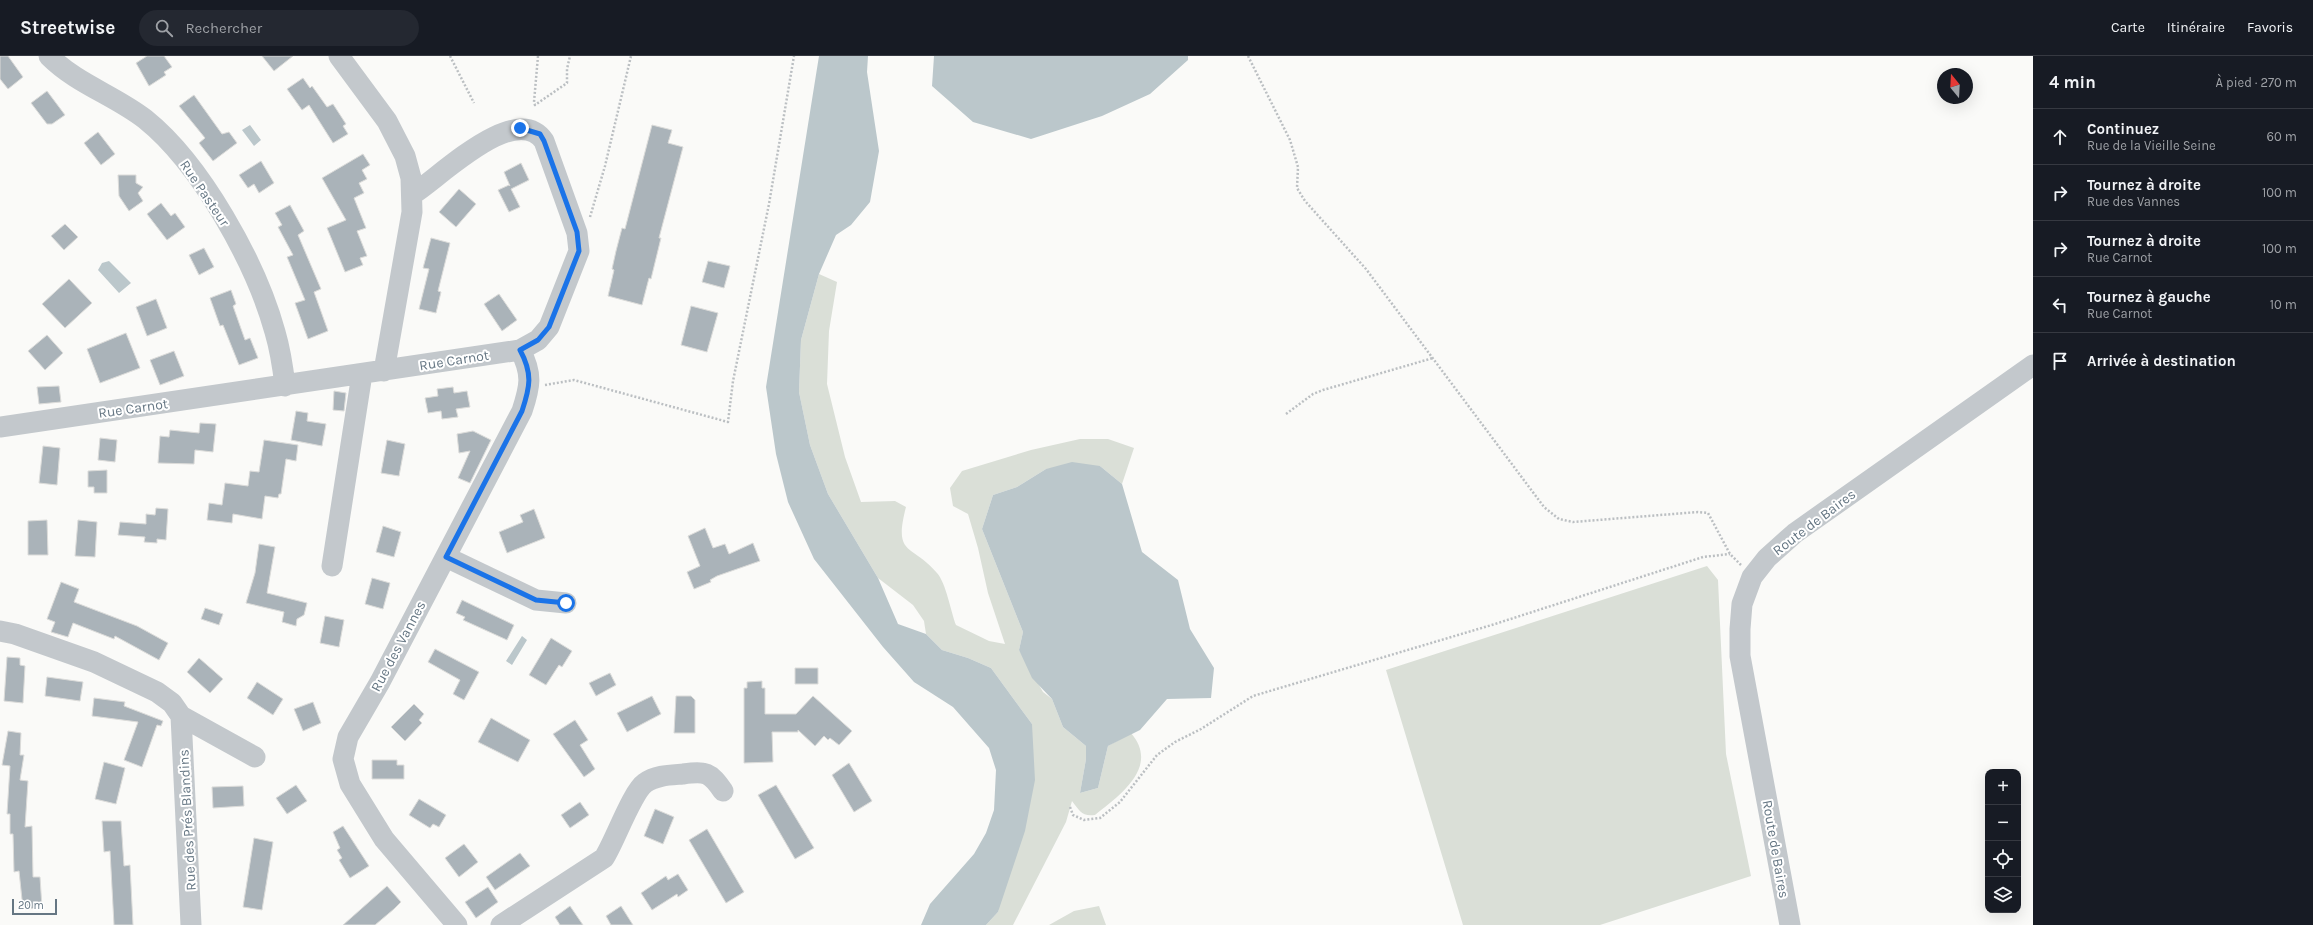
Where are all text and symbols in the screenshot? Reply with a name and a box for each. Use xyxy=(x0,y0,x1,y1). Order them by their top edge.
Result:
search box xyxy=(139,10,419,46)
text: Streetwise xyxy=(20,17,115,39)
icon: search xyxy=(153,17,175,39)
text: Rechercher xyxy=(185,19,262,37)
text: Carte xyxy=(2111,19,2145,36)
text: Itinéraire xyxy=(2167,19,2225,36)
text: Favoris xyxy=(2247,19,2293,36)
north arrow xyxy=(1937,68,1973,104)
text: 4 min xyxy=(2049,72,2096,92)
text: À pied · 270 m xyxy=(2215,75,2297,90)
route end xyxy=(511,119,529,137)
text: Continuez xyxy=(2087,120,2159,138)
icon: ahead xyxy=(2049,126,2071,148)
text: 60 m xyxy=(2267,129,2297,144)
text: Rue de la Vieille Seine xyxy=(2087,138,2216,153)
street label: Rue Pasteur xyxy=(176,157,234,230)
text: Tournez à droite xyxy=(2087,176,2201,194)
icon: right xyxy=(2049,182,2071,204)
text: 100 m xyxy=(2262,185,2297,200)
text: Rue des Vannes xyxy=(2087,194,2180,209)
text: Tournez à droite xyxy=(2087,232,2201,250)
icon: right xyxy=(2049,238,2071,260)
text: 100 m xyxy=(2262,241,2297,256)
text: Rue Carnot xyxy=(2087,250,2152,265)
text: Tournez à gauche xyxy=(2087,288,2211,306)
icon: left xyxy=(2049,294,2071,316)
text: 10 m xyxy=(2270,297,2297,312)
text: Rue Carnot xyxy=(2087,306,2152,321)
street label: Rue Carnot xyxy=(418,347,490,374)
icon: arrive xyxy=(2049,350,2071,372)
text: Arrivée à destination xyxy=(2087,352,2236,370)
street label: Rue Carnot xyxy=(97,395,169,422)
street label: Route de Baires xyxy=(1769,486,1859,559)
route start xyxy=(557,594,575,612)
street label: Rue des Vannes xyxy=(367,598,429,695)
street label: Rue des Prés Blandins xyxy=(175,749,200,891)
map controls xyxy=(1985,769,2021,913)
button: + xyxy=(1985,769,2021,805)
street label: Route de Baires xyxy=(1758,799,1793,900)
button: − xyxy=(1985,805,2021,841)
button: locate xyxy=(1985,841,2021,877)
button: layers xyxy=(1985,877,2021,913)
scale bar xyxy=(12,897,57,916)
text: 20 m xyxy=(18,899,44,912)

